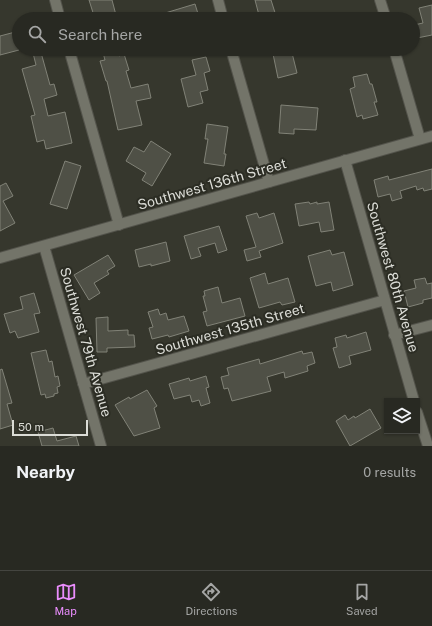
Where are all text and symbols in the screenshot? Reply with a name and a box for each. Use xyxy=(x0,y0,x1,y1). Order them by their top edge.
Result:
search box xyxy=(12,12,420,56)
icon: search xyxy=(26,23,48,45)
text: Search here xyxy=(58,26,142,43)
street label: Southwest 136th Street xyxy=(136,155,288,213)
street label: Southwest 80th Avenue xyxy=(364,200,422,354)
street label: Southwest 79th Avenue xyxy=(57,265,115,419)
street label: Southwest 135th Street xyxy=(154,300,306,358)
map controls xyxy=(384,398,420,434)
button: layers xyxy=(384,398,420,434)
scale bar xyxy=(12,418,88,437)
text: 50 m xyxy=(18,421,44,433)
text: Nearby xyxy=(16,462,75,482)
text: 0 results xyxy=(363,465,416,480)
tab: Map xyxy=(54,581,77,617)
tab: Directions xyxy=(186,581,237,617)
tab: Saved xyxy=(346,581,378,617)

